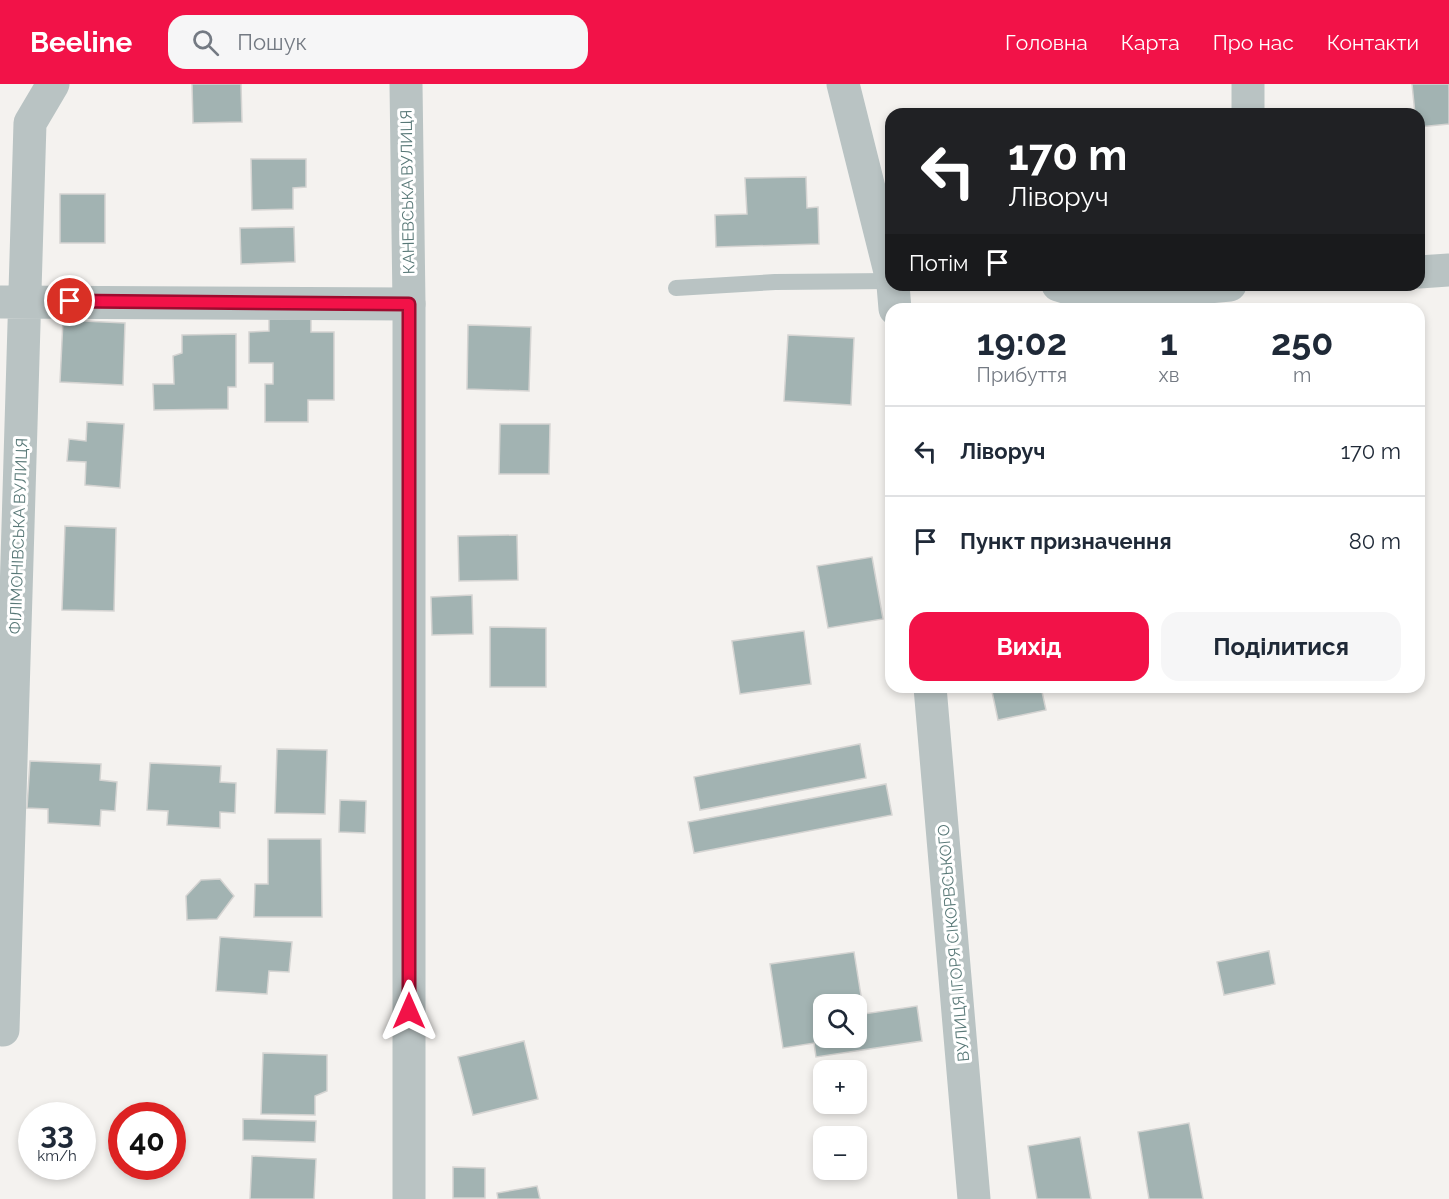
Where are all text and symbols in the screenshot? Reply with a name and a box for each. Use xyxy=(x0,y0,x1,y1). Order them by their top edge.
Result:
search box xyxy=(168,15,588,69)
text: Beeline xyxy=(30,26,132,59)
icon: search xyxy=(189,26,222,59)
text: Пошук xyxy=(237,29,307,55)
text: Головна xyxy=(1005,30,1088,55)
text: Карта xyxy=(1121,30,1180,55)
text: Про нас xyxy=(1213,30,1294,55)
text: Контакти xyxy=(1327,30,1419,55)
street label: КАНЕВСЬКА ВУЛИЦЯ xyxy=(397,109,418,274)
text: 170 m xyxy=(1008,131,1127,180)
icon: left xyxy=(909,132,987,210)
text: Ліворуч xyxy=(1008,181,1109,212)
icon: arrive xyxy=(981,246,1014,279)
text: Потім xyxy=(909,250,969,276)
pin xyxy=(44,275,95,326)
icon: arrive xyxy=(53,284,86,317)
text: 19:02 xyxy=(977,321,1067,363)
text: 1 xyxy=(1160,321,1178,363)
text: 250 xyxy=(1271,321,1333,363)
text: Прибуття xyxy=(977,363,1067,387)
text: хв xyxy=(1159,363,1179,387)
text: m xyxy=(1293,363,1311,387)
icon: left xyxy=(909,435,942,468)
street label: ФІЛІМОНІВСЬКА ВУЛИЦЯ xyxy=(6,437,31,635)
text: Ліворуч xyxy=(960,438,1045,464)
text: 170 m xyxy=(1341,438,1401,464)
icon: arrive xyxy=(909,525,942,558)
text: Пункт призначення xyxy=(960,528,1172,554)
text: 80 m xyxy=(1349,528,1401,554)
button: Вихід xyxy=(909,612,1149,681)
button: Поділитися xyxy=(1161,612,1401,681)
street label: ВУЛИЦЯ ІГОРЯ СІКОРВСЬКОГО xyxy=(934,823,973,1063)
position arrow xyxy=(377,979,441,1043)
map controls xyxy=(813,994,867,1180)
button: search xyxy=(813,994,867,1048)
button: + xyxy=(813,1060,867,1114)
speed limit sign: 40 xyxy=(108,1102,186,1180)
text: 33 xyxy=(40,1116,74,1151)
button: − xyxy=(813,1126,867,1180)
text: km/h xyxy=(37,1147,77,1165)

